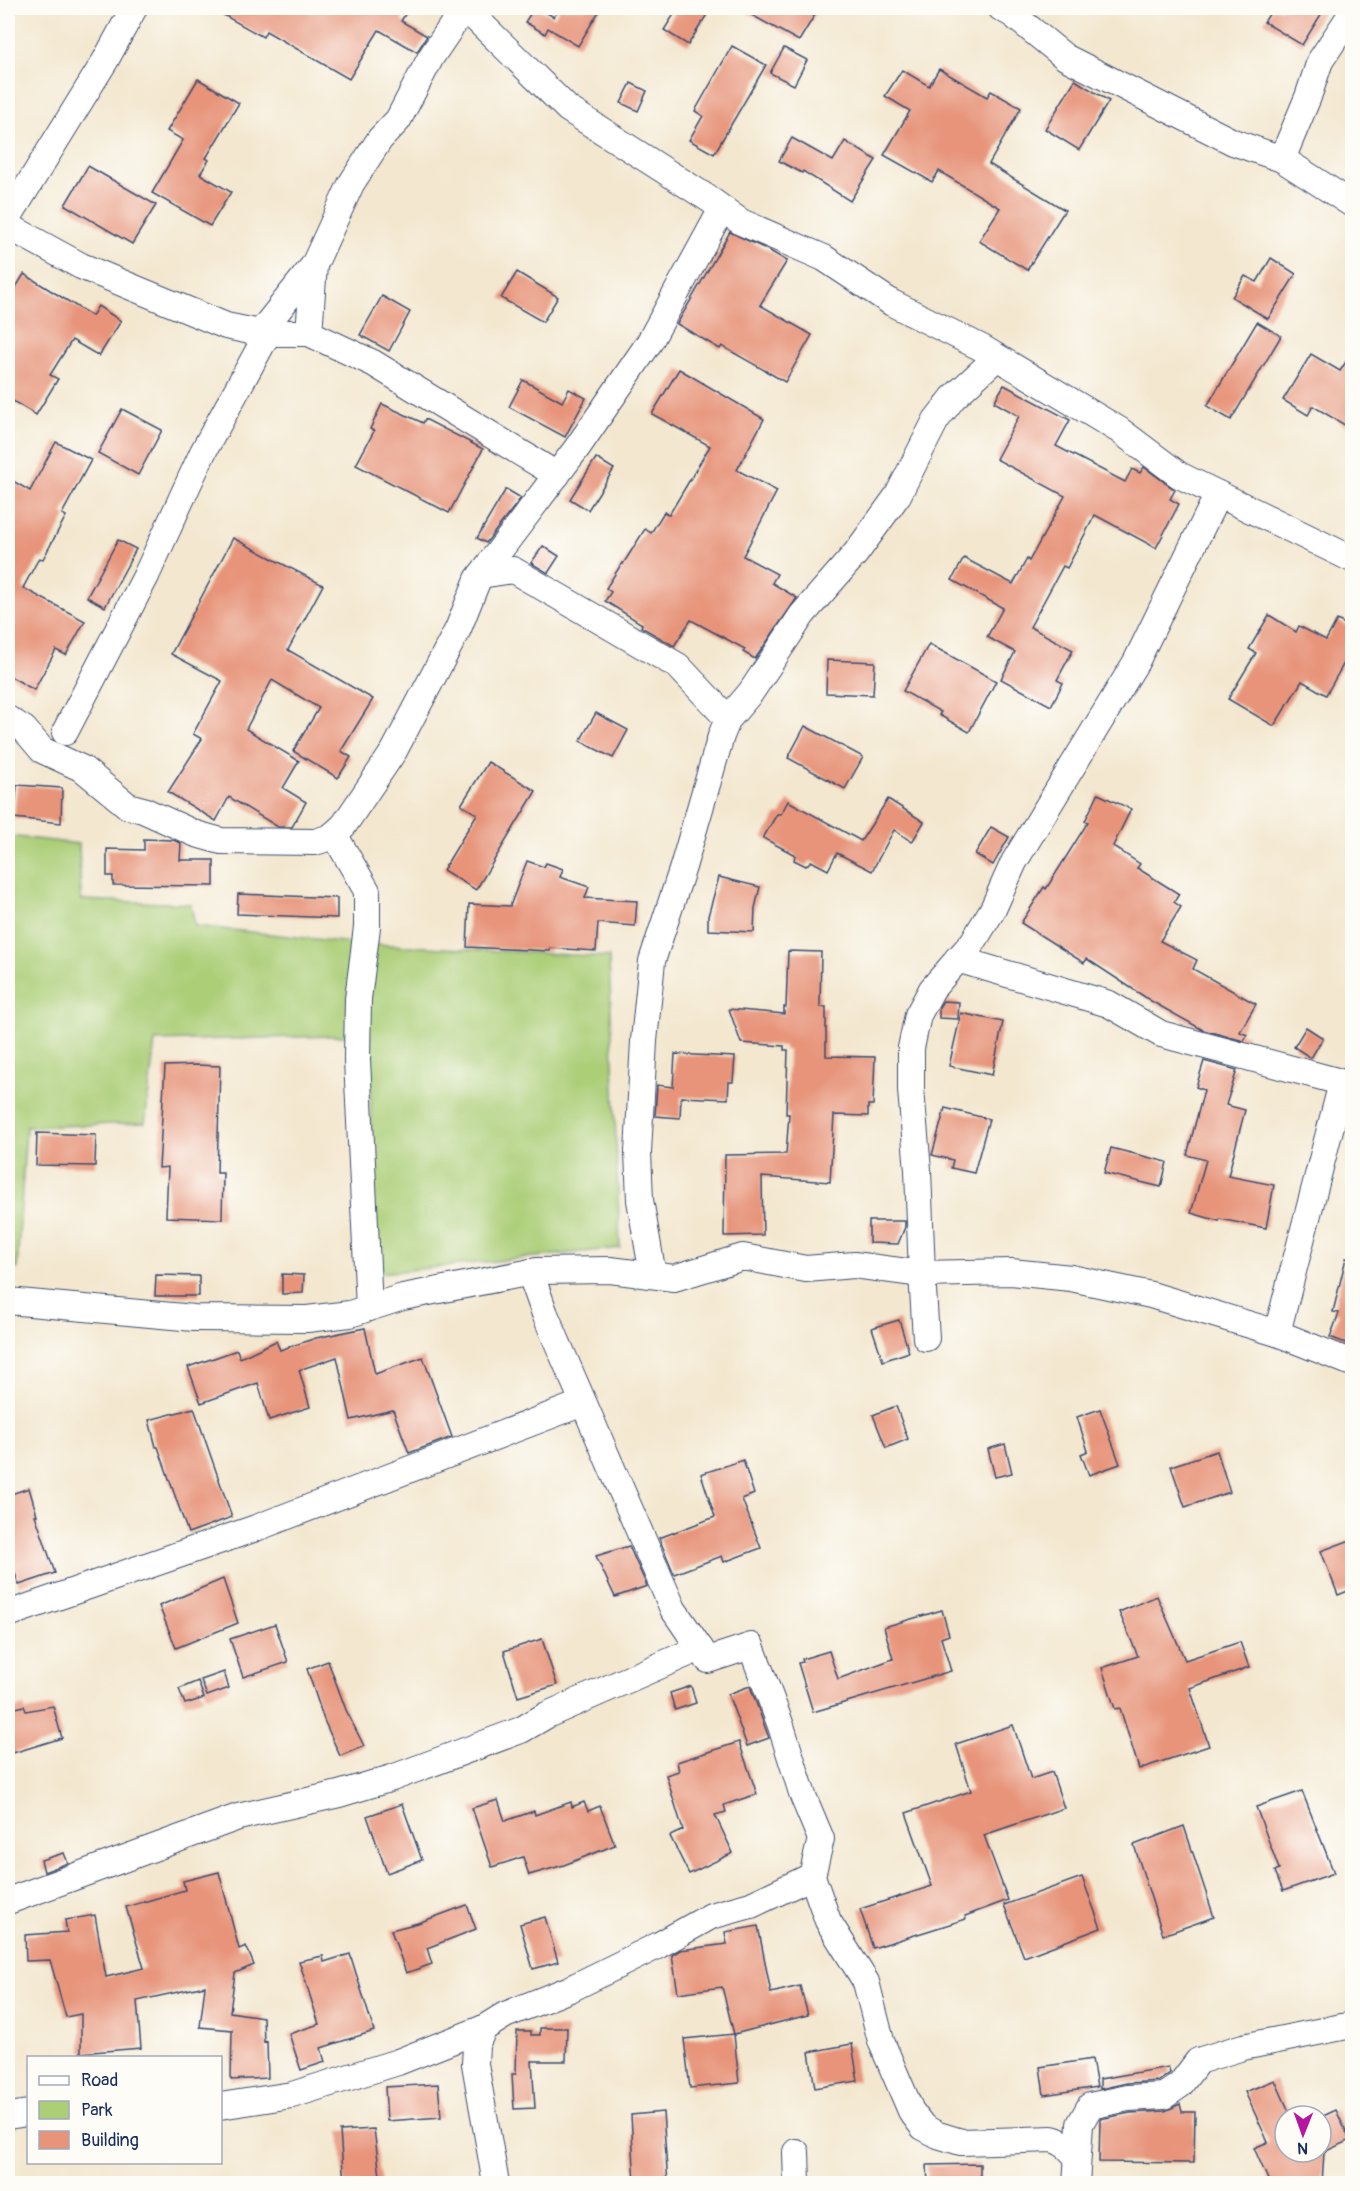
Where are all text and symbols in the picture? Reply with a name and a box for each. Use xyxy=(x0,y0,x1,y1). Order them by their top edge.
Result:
legend xyxy=(27,2056,222,2164)
text: Road xyxy=(81,2069,118,2092)
text: Park xyxy=(81,2099,113,2122)
north arrow xyxy=(1273,2104,1333,2164)
text: Building xyxy=(81,2129,139,2152)
text: N xyxy=(1297,2138,1308,2158)

